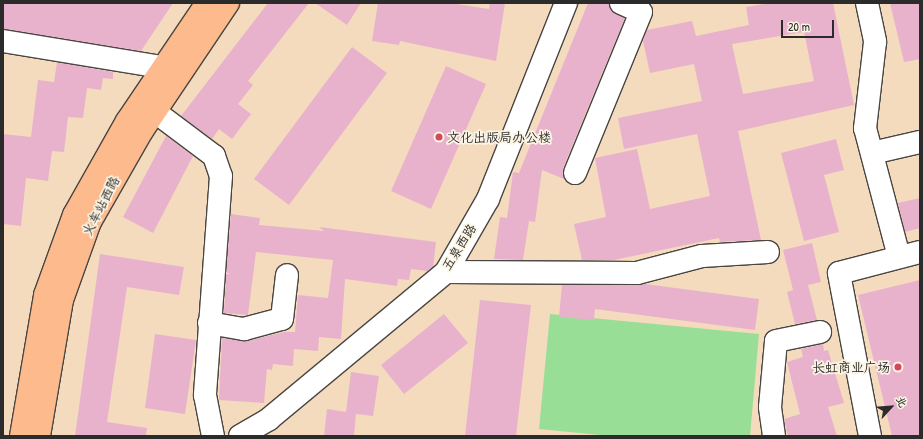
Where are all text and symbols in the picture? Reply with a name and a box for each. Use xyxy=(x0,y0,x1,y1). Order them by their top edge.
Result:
scale bar xyxy=(783,12,836,38)
text: 20 m xyxy=(788,18,810,35)
place label: 文化出版局办公楼 xyxy=(447,129,551,145)
marker: 文化出版局办公楼 xyxy=(434,132,444,142)
street label: 火车站西路 xyxy=(79,174,123,238)
street label: 五泉西路 xyxy=(439,221,479,273)
place label: 长虹商业广场 xyxy=(812,359,890,375)
marker: 长虹商业广场 xyxy=(893,362,903,372)
north arrow xyxy=(871,387,911,427)
text: 北 xyxy=(893,394,910,410)

